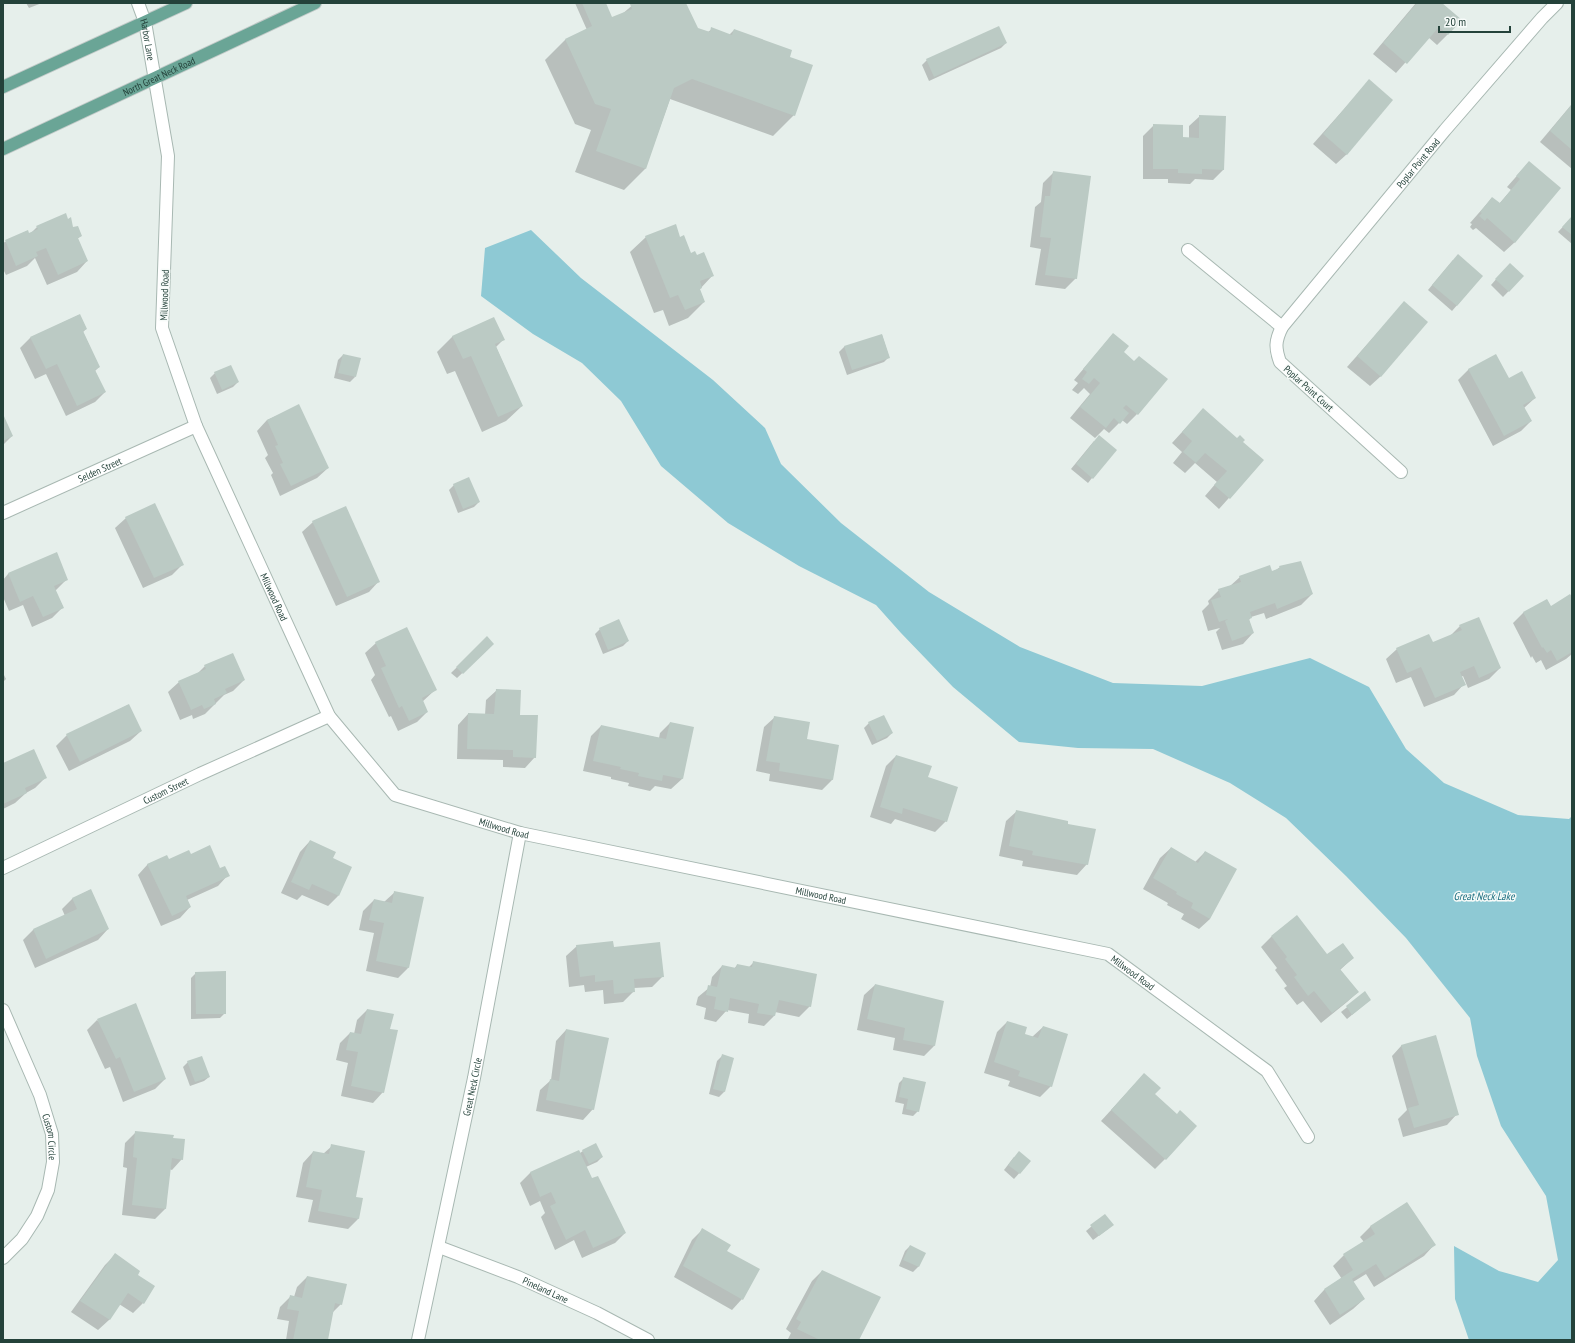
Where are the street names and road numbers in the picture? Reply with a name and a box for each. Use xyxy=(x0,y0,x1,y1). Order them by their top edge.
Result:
street label: Harbor Lane xyxy=(137,17,157,61)
street label: North Great Neck Road xyxy=(121,54,197,99)
street label: Poplar Point Road xyxy=(1394,135,1443,191)
street label: Millwood Road xyxy=(157,269,172,321)
street label: Poplar Point Court xyxy=(1281,363,1337,414)
street label: Selden Street xyxy=(76,454,124,485)
street label: Millwood Road xyxy=(257,571,290,623)
street label: Custom Street xyxy=(141,775,191,807)
street label: Millwood Road xyxy=(477,815,530,842)
street label: Millwood Road xyxy=(794,884,847,907)
street label: Millwood Road xyxy=(1108,952,1157,993)
street label: Great Neck Circle xyxy=(460,1057,485,1117)
street label: Custom Circle xyxy=(39,1112,59,1160)
street label: Pineland Lane xyxy=(521,1274,571,1306)

